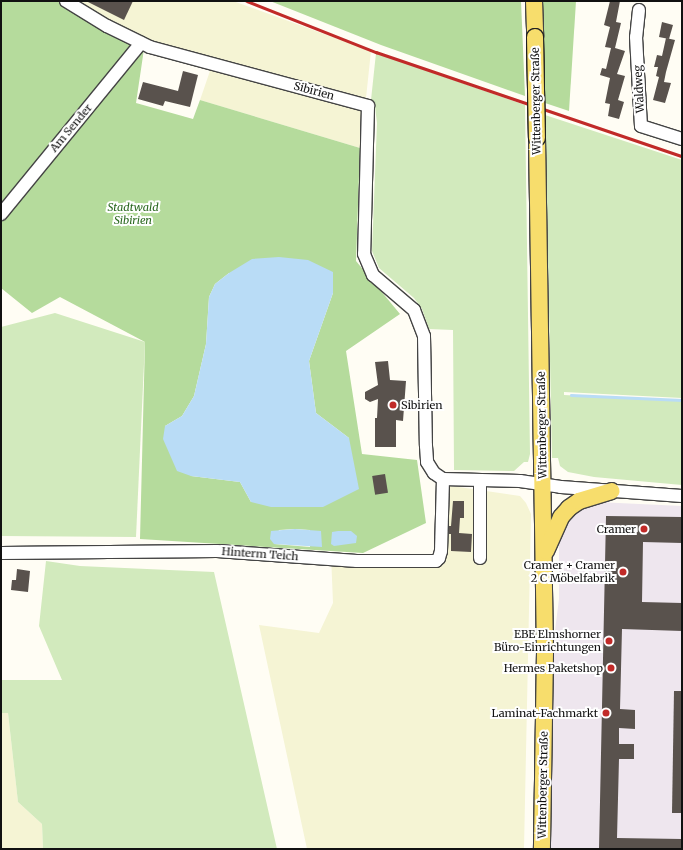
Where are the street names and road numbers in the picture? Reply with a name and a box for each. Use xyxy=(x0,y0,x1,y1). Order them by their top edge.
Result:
street label: Wittenberger Straße xyxy=(528,47,544,155)
street label: Waldweg xyxy=(631,65,647,113)
street label: Sibirien xyxy=(292,79,336,103)
street label: Am Sender xyxy=(47,101,95,155)
street label: Wittenberger Straße xyxy=(534,371,550,479)
street label: Hinterm Teich xyxy=(221,545,299,563)
street label: Wittenberger Straße xyxy=(535,731,551,839)

